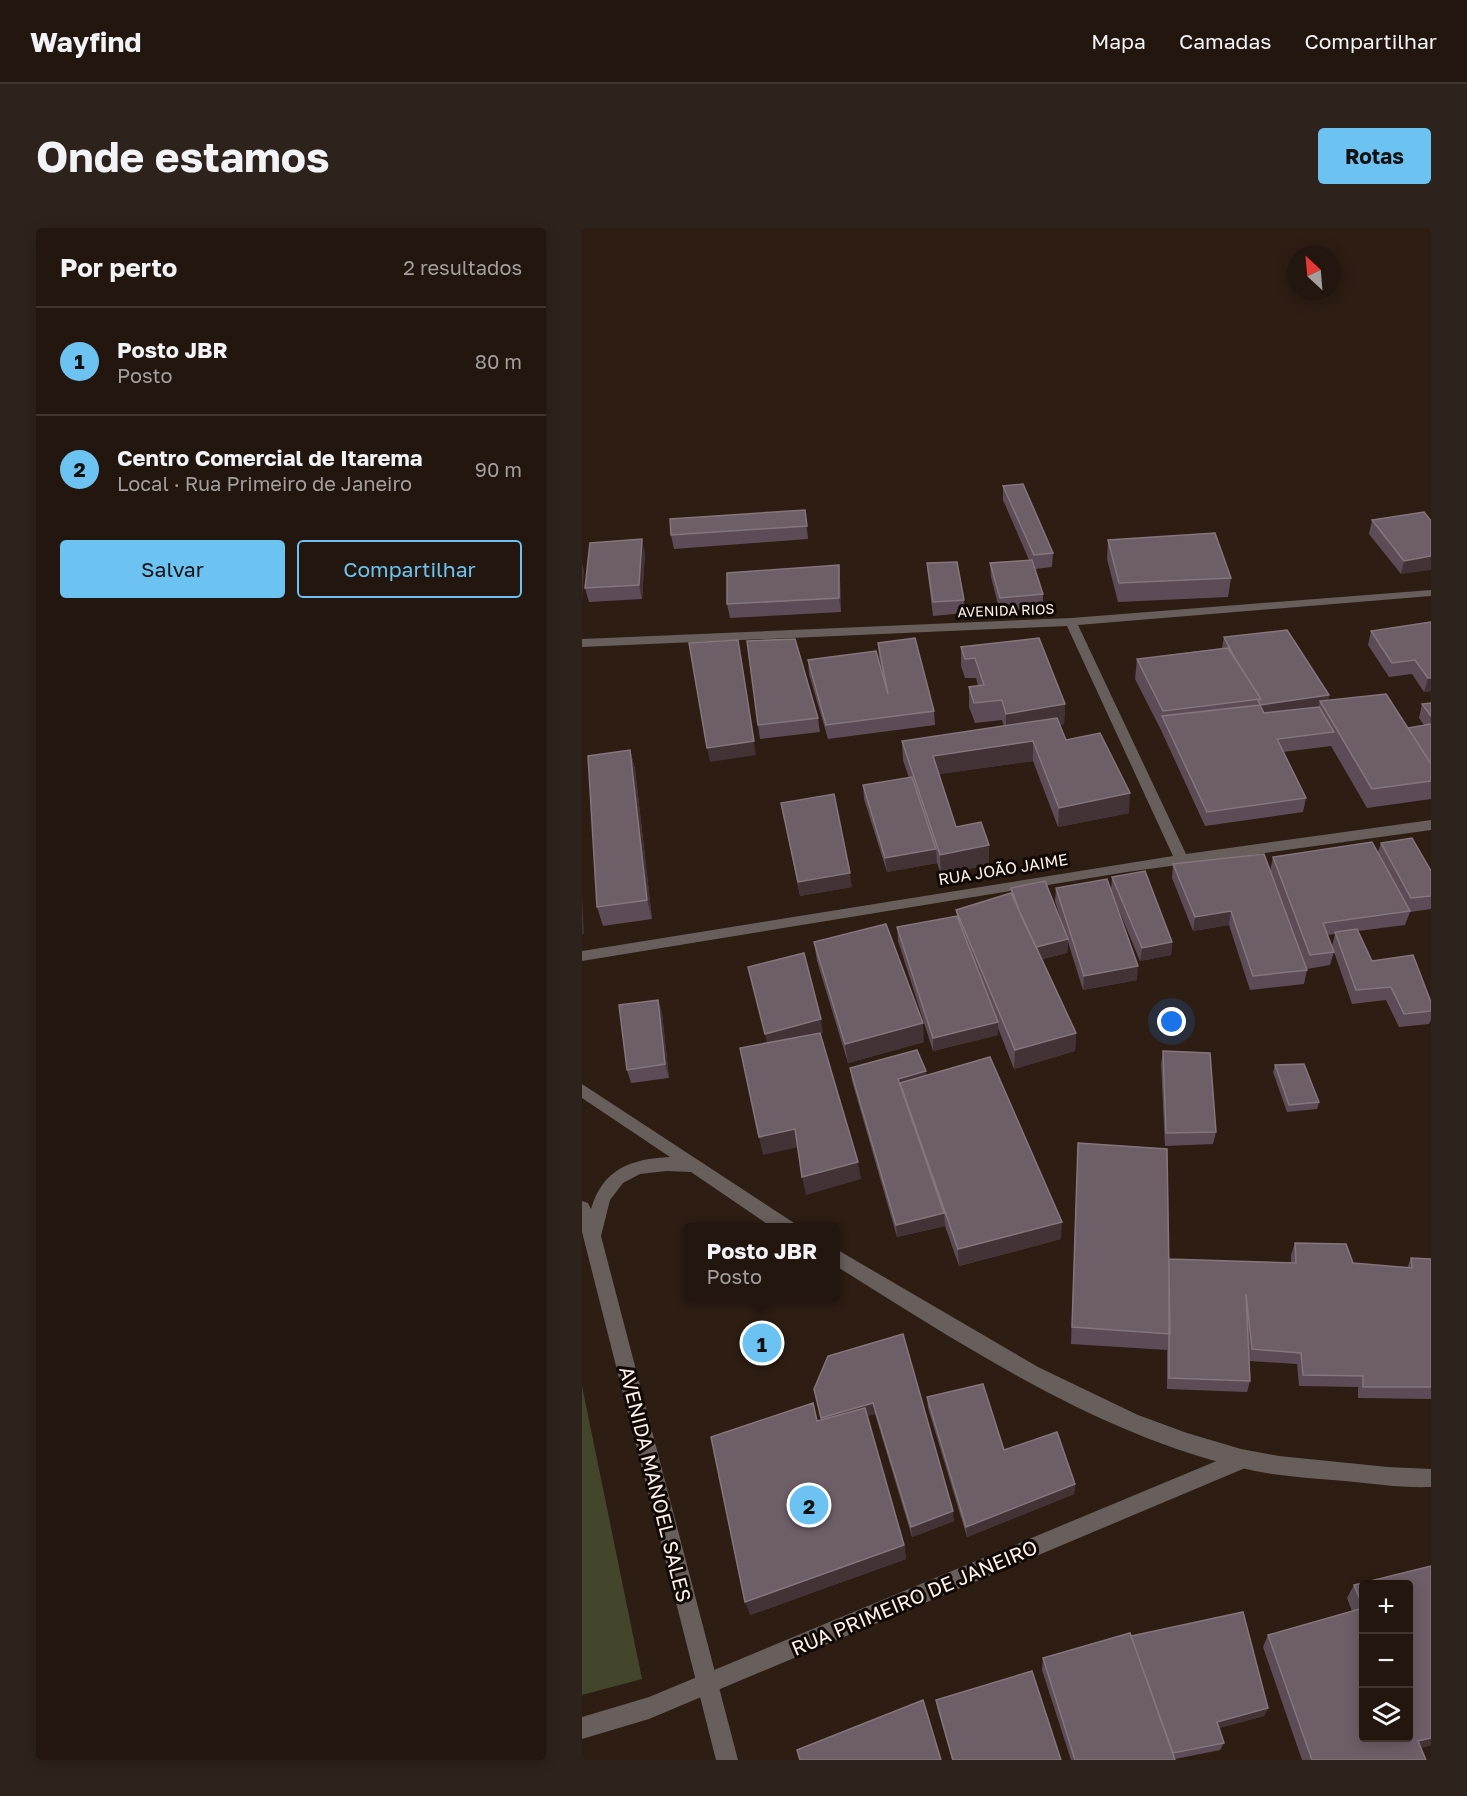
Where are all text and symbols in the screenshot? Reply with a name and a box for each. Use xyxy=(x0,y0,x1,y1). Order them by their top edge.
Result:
text: Wayfind xyxy=(30,25,142,58)
text: Mapa xyxy=(1091,28,1146,54)
text: Camadas xyxy=(1179,28,1271,54)
text: Compartilhar xyxy=(1304,28,1437,54)
button: Rotas xyxy=(1318,128,1431,184)
text: Onde estamos xyxy=(36,131,330,181)
north arrow xyxy=(1287,246,1341,300)
text: Por perto xyxy=(60,252,177,283)
text: 2 resultados xyxy=(403,255,522,279)
text: Posto JBR xyxy=(117,336,228,363)
text: 1 xyxy=(74,349,85,373)
text: 80 m xyxy=(475,349,522,373)
text: Posto xyxy=(117,363,173,387)
text: Centro Comercial de Itarema xyxy=(117,444,423,471)
text: 2 xyxy=(73,457,86,481)
text: 90 m xyxy=(475,457,522,481)
text: Local · Rua Primeiro de Janeiro xyxy=(117,471,412,495)
button: Salvar xyxy=(60,540,285,598)
button: Compartilhar xyxy=(297,540,522,598)
street label: AVENIDA RIOS xyxy=(957,600,1055,620)
street label: RUA JOÃO JAIME xyxy=(937,849,1069,889)
your location xyxy=(1157,1007,1186,1036)
popup xyxy=(684,1223,840,1301)
text: Posto JBR xyxy=(707,1237,817,1264)
text: Posto xyxy=(707,1264,762,1288)
pin: 1 xyxy=(742,1320,782,1366)
street label: AVENIDA MANOEL SALES xyxy=(615,1364,697,1604)
pin: 2 xyxy=(790,1482,828,1528)
street label: RUA PRIMEIRO DE JANEIRO xyxy=(787,1534,1041,1660)
map controls xyxy=(1359,1580,1413,1742)
button: + xyxy=(1359,1580,1413,1634)
button: − xyxy=(1359,1634,1413,1688)
button: layers xyxy=(1359,1688,1413,1742)

